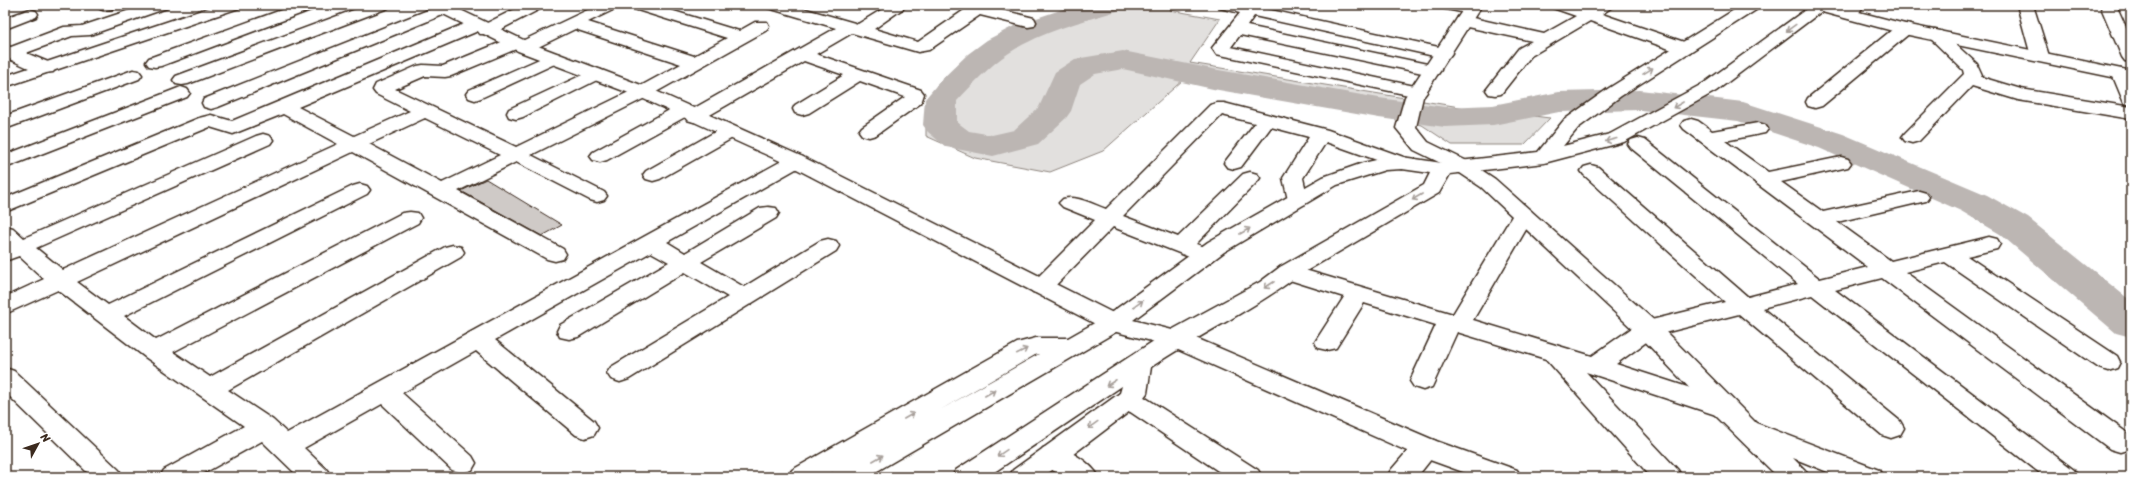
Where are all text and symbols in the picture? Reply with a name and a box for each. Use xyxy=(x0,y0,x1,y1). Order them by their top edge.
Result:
one-way arrow xyxy=(1786,24,1797,33)
one-way arrow xyxy=(1642,67,1653,75)
one-way arrow xyxy=(1672,102,1684,110)
one-way arrow xyxy=(1604,136,1617,144)
one-way arrow xyxy=(1411,194,1423,202)
one-way arrow xyxy=(1239,226,1251,234)
one-way arrow xyxy=(1264,281,1275,290)
one-way arrow xyxy=(1132,300,1143,308)
one-way arrow xyxy=(1016,347,1028,355)
one-way arrow xyxy=(1105,379,1117,387)
one-way arrow xyxy=(984,388,996,396)
one-way arrow xyxy=(903,411,915,419)
one-way arrow xyxy=(1088,421,1099,429)
north arrow xyxy=(18,424,58,464)
text: N xyxy=(35,428,55,447)
one-way arrow xyxy=(996,450,1008,458)
one-way arrow xyxy=(872,453,884,461)

